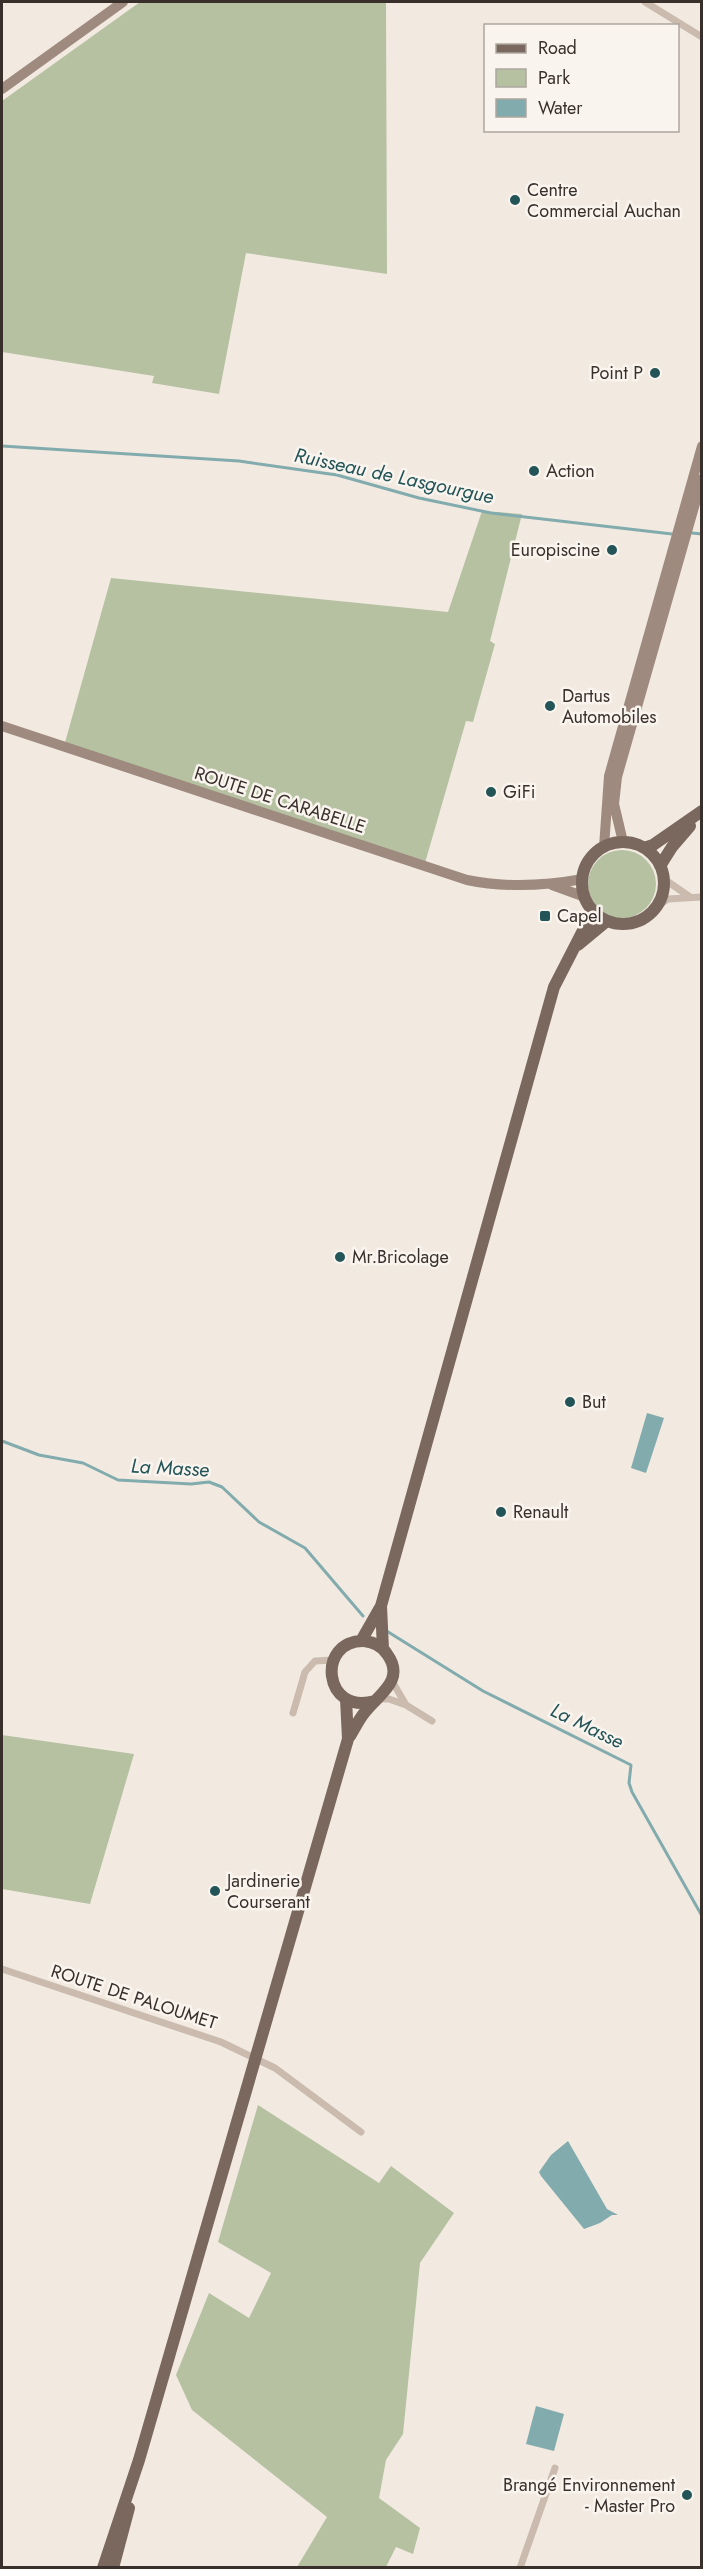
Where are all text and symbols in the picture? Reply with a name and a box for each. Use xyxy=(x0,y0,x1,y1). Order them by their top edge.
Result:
legend xyxy=(484,24,679,132)
text: Road xyxy=(538,35,577,61)
text: Park xyxy=(538,65,570,91)
text: Water xyxy=(538,95,583,121)
place label: Centre Commercial Auchan xyxy=(527,177,681,224)
marker: Centre Commercial Auchan xyxy=(508,193,522,207)
place label: Point P xyxy=(590,360,643,386)
marker: Point P xyxy=(648,366,662,380)
water label: Ruisseau de Lasgourgue xyxy=(292,441,496,511)
place label: Action xyxy=(546,458,595,484)
marker: Action xyxy=(527,464,541,478)
place label: Europiscine xyxy=(511,537,600,563)
marker: Europiscine xyxy=(605,543,619,557)
place label: Dartus Automobiles xyxy=(562,683,657,730)
marker: Dartus Automobiles xyxy=(543,699,557,713)
street label: ROUTE DE CARABELLE xyxy=(191,760,369,840)
place label: GiFi xyxy=(503,779,535,805)
marker: GiFi xyxy=(484,785,498,799)
place label: Capel xyxy=(557,903,602,929)
marker: Capel xyxy=(538,909,552,923)
place label: Mr.Bricolage xyxy=(352,1244,449,1270)
marker: Mr.Bricolage xyxy=(333,1250,347,1264)
place label: But xyxy=(582,1389,606,1415)
marker: But xyxy=(563,1395,577,1409)
water label: La Masse xyxy=(130,1451,210,1485)
place label: Renault xyxy=(513,1499,569,1525)
marker: Renault xyxy=(494,1505,508,1519)
water label: La Masse xyxy=(545,1696,629,1756)
place label: Jardinerie Courserant xyxy=(225,1868,311,1915)
marker: Jardinerie Courserant xyxy=(208,1884,222,1898)
street label: ROUTE DE PALOUMET xyxy=(48,1958,221,2036)
place label: Brangé Environnement - Master Pro xyxy=(503,2472,676,2519)
marker: Brangé Environnement - Master Pro xyxy=(680,2488,694,2502)

